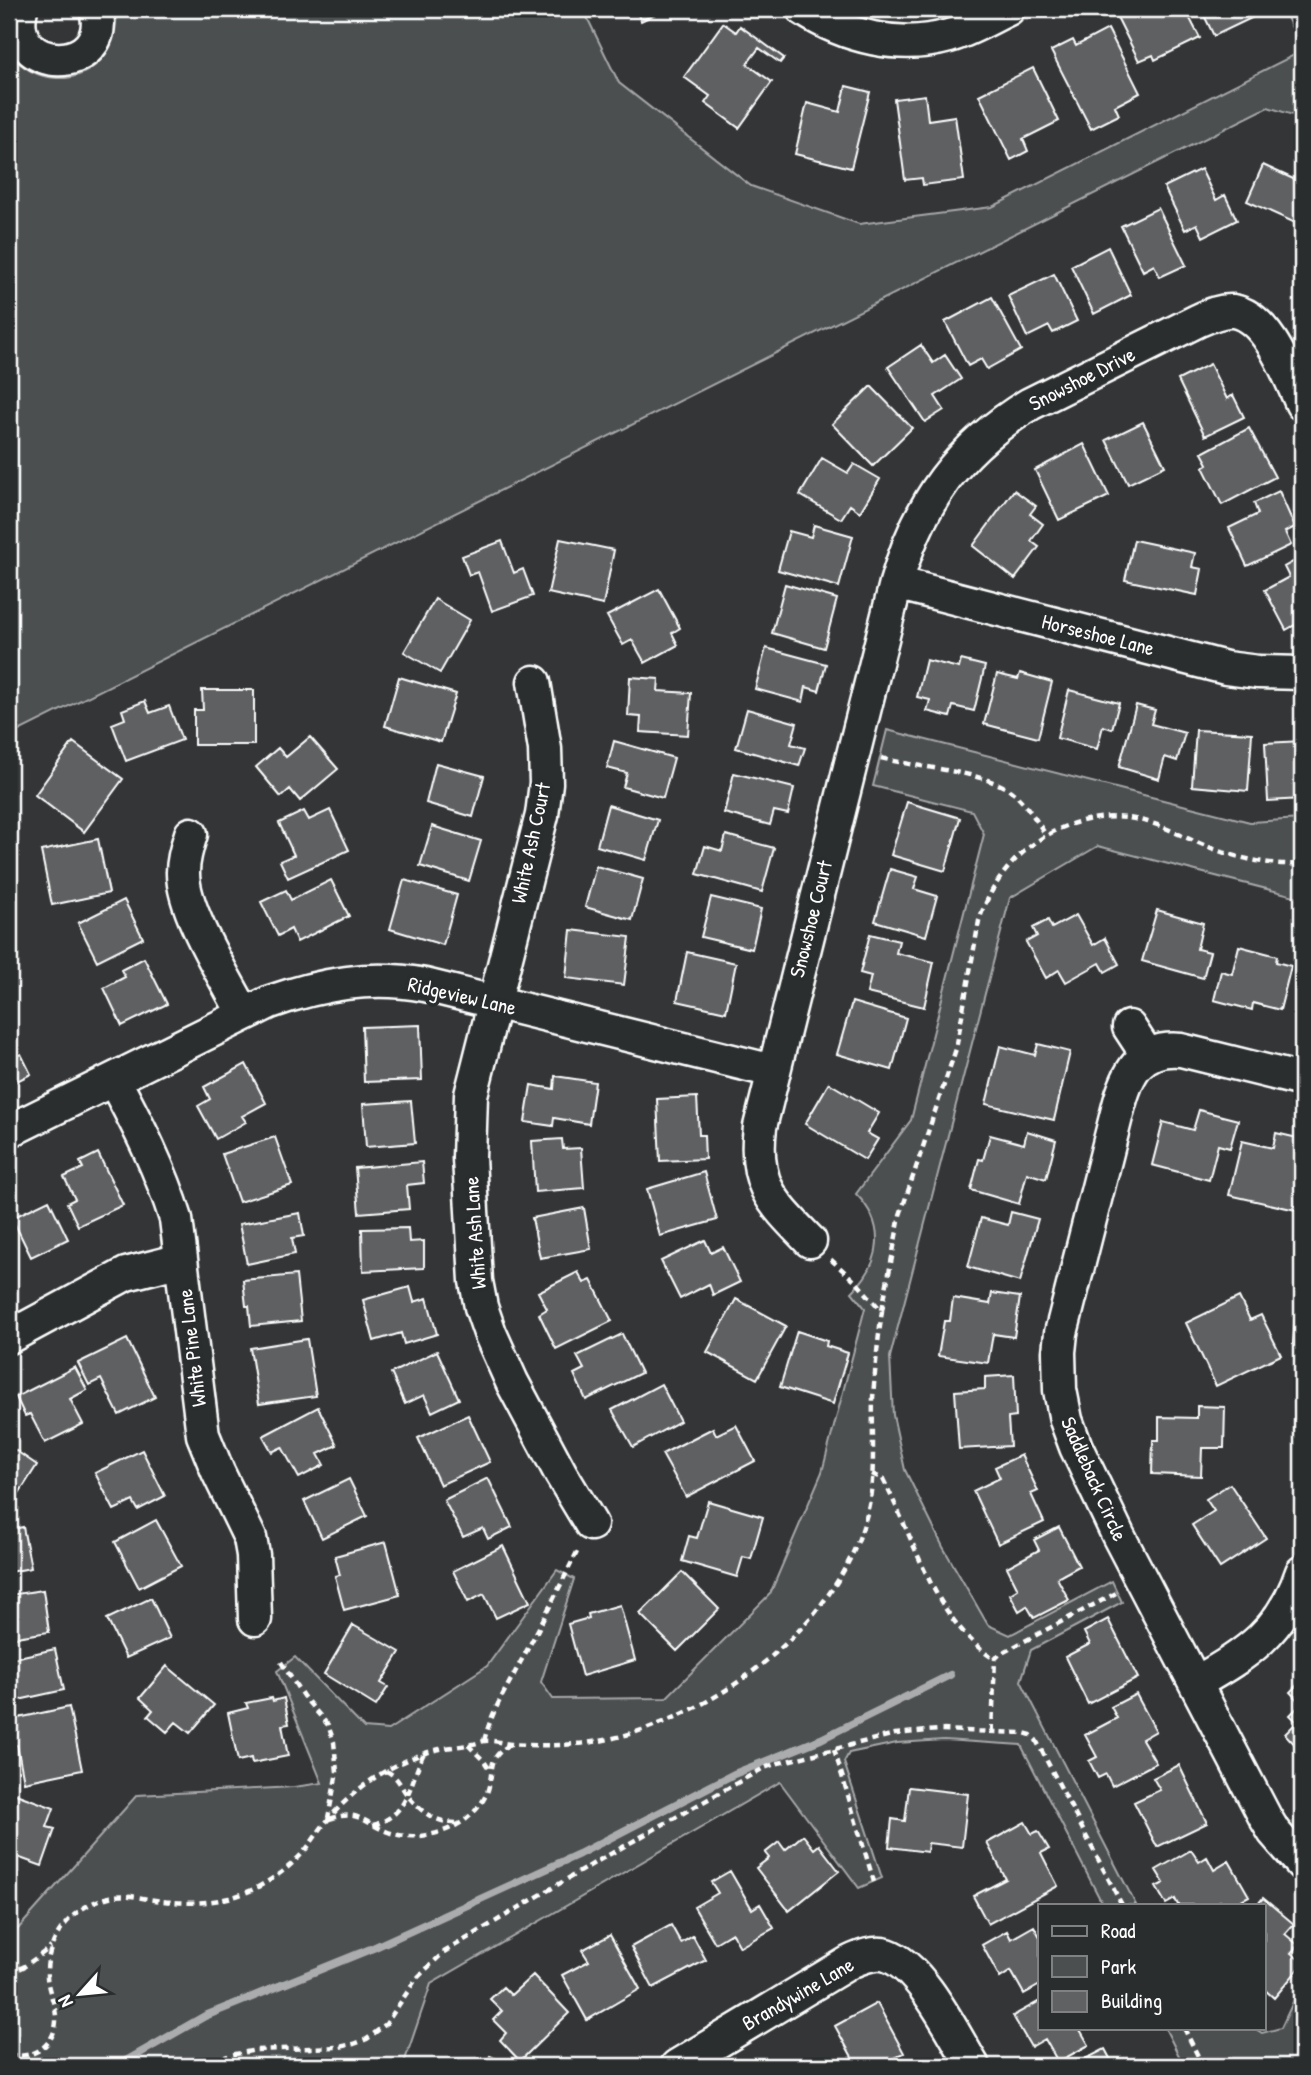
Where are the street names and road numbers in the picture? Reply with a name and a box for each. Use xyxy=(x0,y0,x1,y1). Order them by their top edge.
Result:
street label: Snowshoe Drive xyxy=(1024,339,1140,418)
street label: Horseshoe Lane xyxy=(1039,607,1158,663)
street label: White Ash Court xyxy=(504,779,558,906)
street label: Snowshoe Court xyxy=(782,857,839,980)
street label: Ridgeview Lane xyxy=(405,969,519,1022)
street label: White Ash Lane xyxy=(456,1176,493,1290)
street label: White Pine Lane xyxy=(170,1288,213,1409)
street label: Saddleback Circle xyxy=(1054,1412,1135,1546)
street label: Brandywine Lane xyxy=(737,1950,859,2037)

